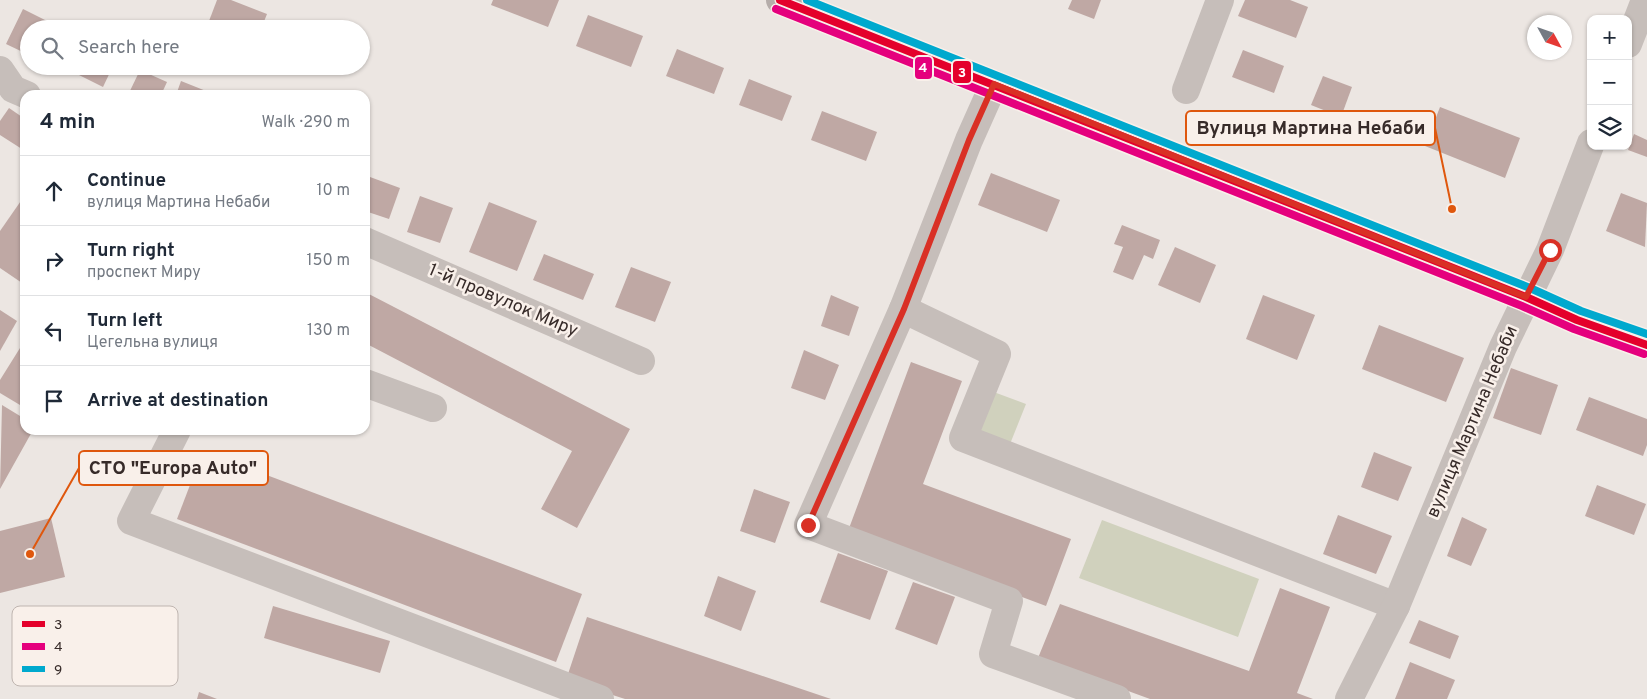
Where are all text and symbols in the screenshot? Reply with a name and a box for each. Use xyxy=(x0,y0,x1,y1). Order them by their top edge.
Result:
north arrow xyxy=(1527,15,1572,60)
map controls xyxy=(1587,15,1632,150)
button: + xyxy=(1587,15,1632,60)
search box xyxy=(20,20,370,75)
icon: search xyxy=(38,34,66,62)
text: Search here xyxy=(78,36,180,60)
line badge: 4 xyxy=(914,56,933,80)
text: 4 xyxy=(919,60,928,77)
line badge: 3 xyxy=(952,60,972,84)
button: − xyxy=(1587,60,1632,105)
text: 3 xyxy=(958,65,966,82)
button: layers xyxy=(1587,105,1632,150)
text: 4 min xyxy=(40,109,96,136)
callout: Вулиця Мартина Небаби xyxy=(1186,111,1435,145)
text: Walk · 290 m xyxy=(262,113,350,133)
text: Вулиця Мартина Небаби xyxy=(1197,117,1425,141)
text: Continue xyxy=(87,169,166,193)
icon: ahead xyxy=(40,177,68,205)
text: 10 m xyxy=(316,181,350,201)
text: вулиця Мартина Небаби xyxy=(87,193,270,213)
text: Turn right xyxy=(87,239,175,263)
route start xyxy=(1539,239,1562,262)
icon: right xyxy=(40,247,68,275)
text: 150 m xyxy=(307,251,350,271)
street label: 1-й провулок Миру xyxy=(425,259,581,343)
text: проспект Миру xyxy=(87,263,201,283)
text: Turn left xyxy=(87,309,163,333)
icon: left xyxy=(40,317,68,345)
text: 130 m xyxy=(307,321,350,341)
street label: вулиця Мартина Небаби xyxy=(1422,323,1524,521)
text: Цегельна вулиця xyxy=(87,333,218,353)
icon: arrive xyxy=(40,387,68,415)
text: Arrive at destination xyxy=(87,389,268,413)
callout: СТО "Europa Auto" xyxy=(79,451,268,485)
text: СТО "Europa Auto" xyxy=(89,457,257,481)
route end xyxy=(797,514,820,537)
legend xyxy=(12,606,178,686)
text: 3 xyxy=(54,617,62,634)
text: 4 xyxy=(54,639,63,656)
text: 9 xyxy=(54,662,62,679)

